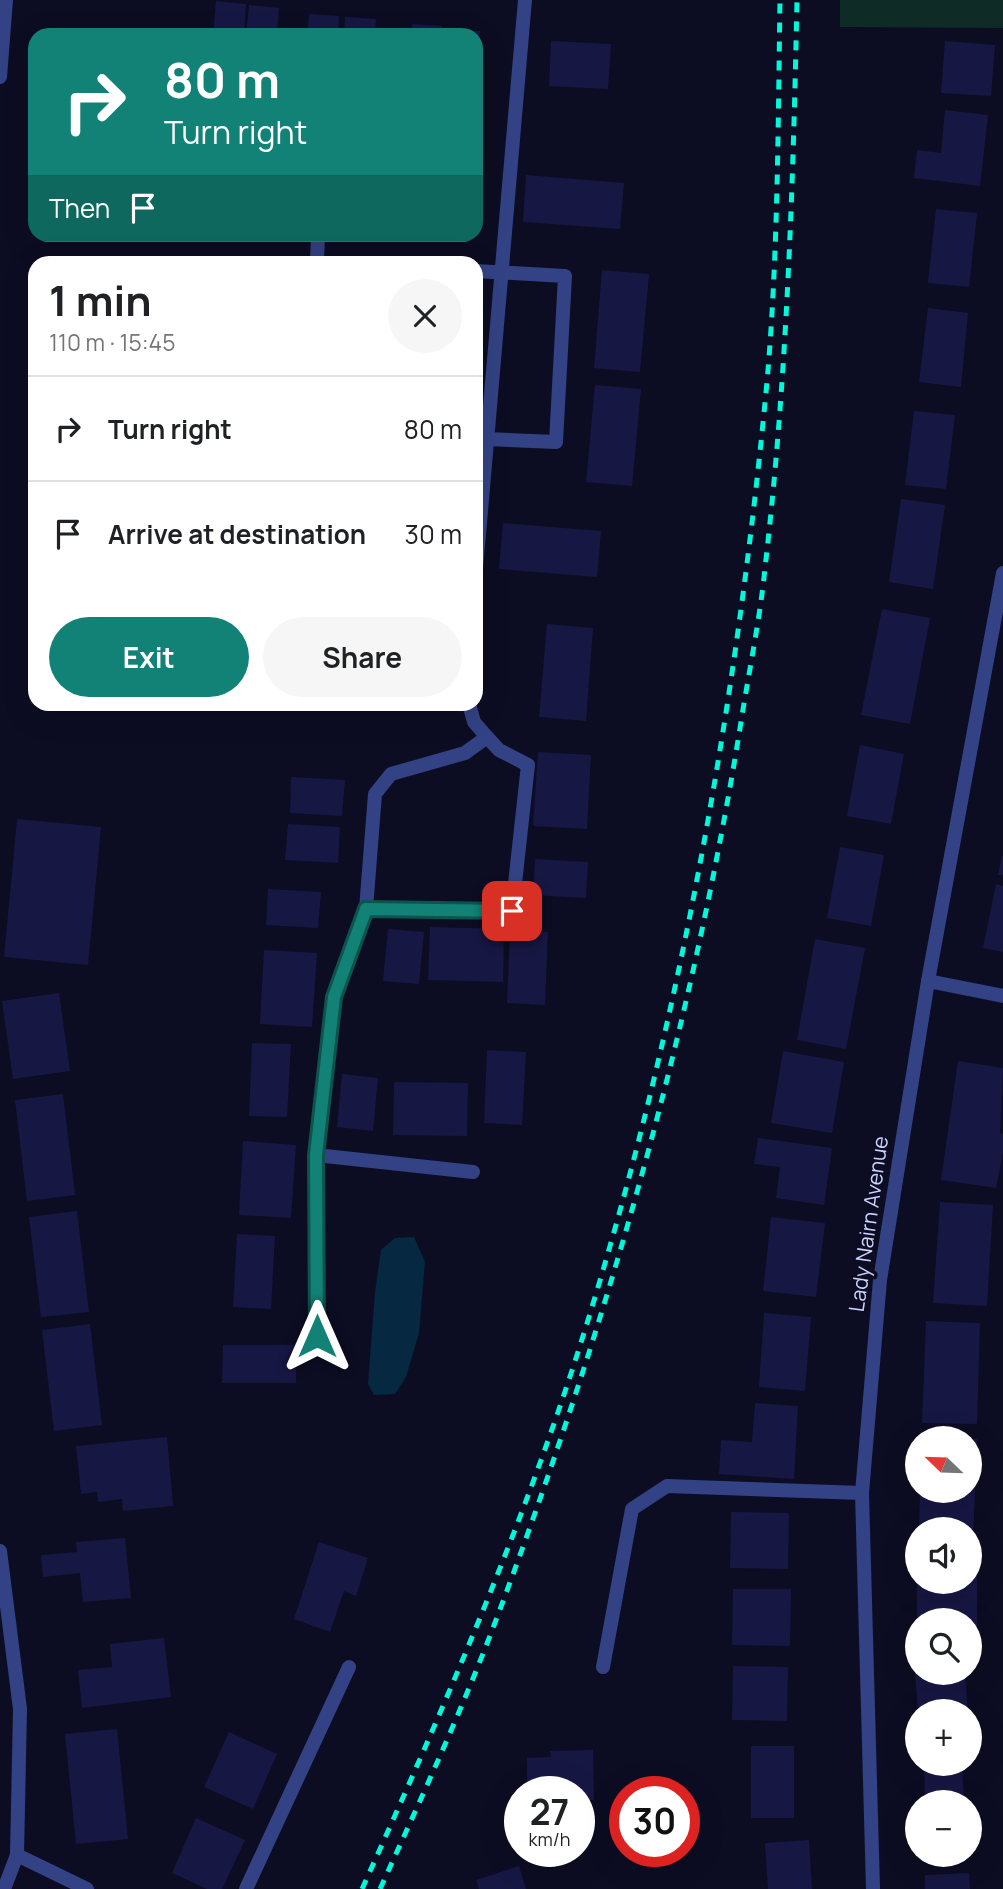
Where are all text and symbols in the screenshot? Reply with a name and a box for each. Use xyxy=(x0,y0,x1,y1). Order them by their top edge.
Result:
text: 80 m xyxy=(164,46,280,113)
icon: right xyxy=(49,56,140,147)
text: Turn right xyxy=(164,110,307,154)
icon: arrive xyxy=(124,189,162,227)
text: Then xyxy=(49,190,110,226)
text: 1 min xyxy=(49,271,152,329)
button: close xyxy=(388,279,462,353)
text: 110 m · 15:45 xyxy=(49,326,175,358)
icon: right xyxy=(49,410,87,448)
text: Turn right xyxy=(108,411,232,447)
text: 80 m xyxy=(404,411,462,447)
icon: arrive xyxy=(49,515,87,553)
text: Arrive at destination xyxy=(108,516,366,552)
text: 30 m xyxy=(405,516,462,552)
button: Exit xyxy=(49,617,249,697)
button: Share xyxy=(263,617,462,697)
pin xyxy=(482,881,542,941)
icon: arrive xyxy=(493,892,531,930)
street label: Lady Nairn Avenue xyxy=(842,1134,894,1314)
position arrow xyxy=(280,1299,354,1373)
north arrow xyxy=(905,1426,982,1503)
map controls xyxy=(905,1426,982,1867)
button: sound xyxy=(905,1517,982,1594)
button: search xyxy=(905,1608,982,1685)
button: + xyxy=(905,1699,982,1776)
speed limit sign: 30 xyxy=(609,1776,700,1867)
text: 27 xyxy=(530,1788,569,1836)
button: − xyxy=(905,1790,982,1867)
text: km/h xyxy=(529,1827,570,1851)

